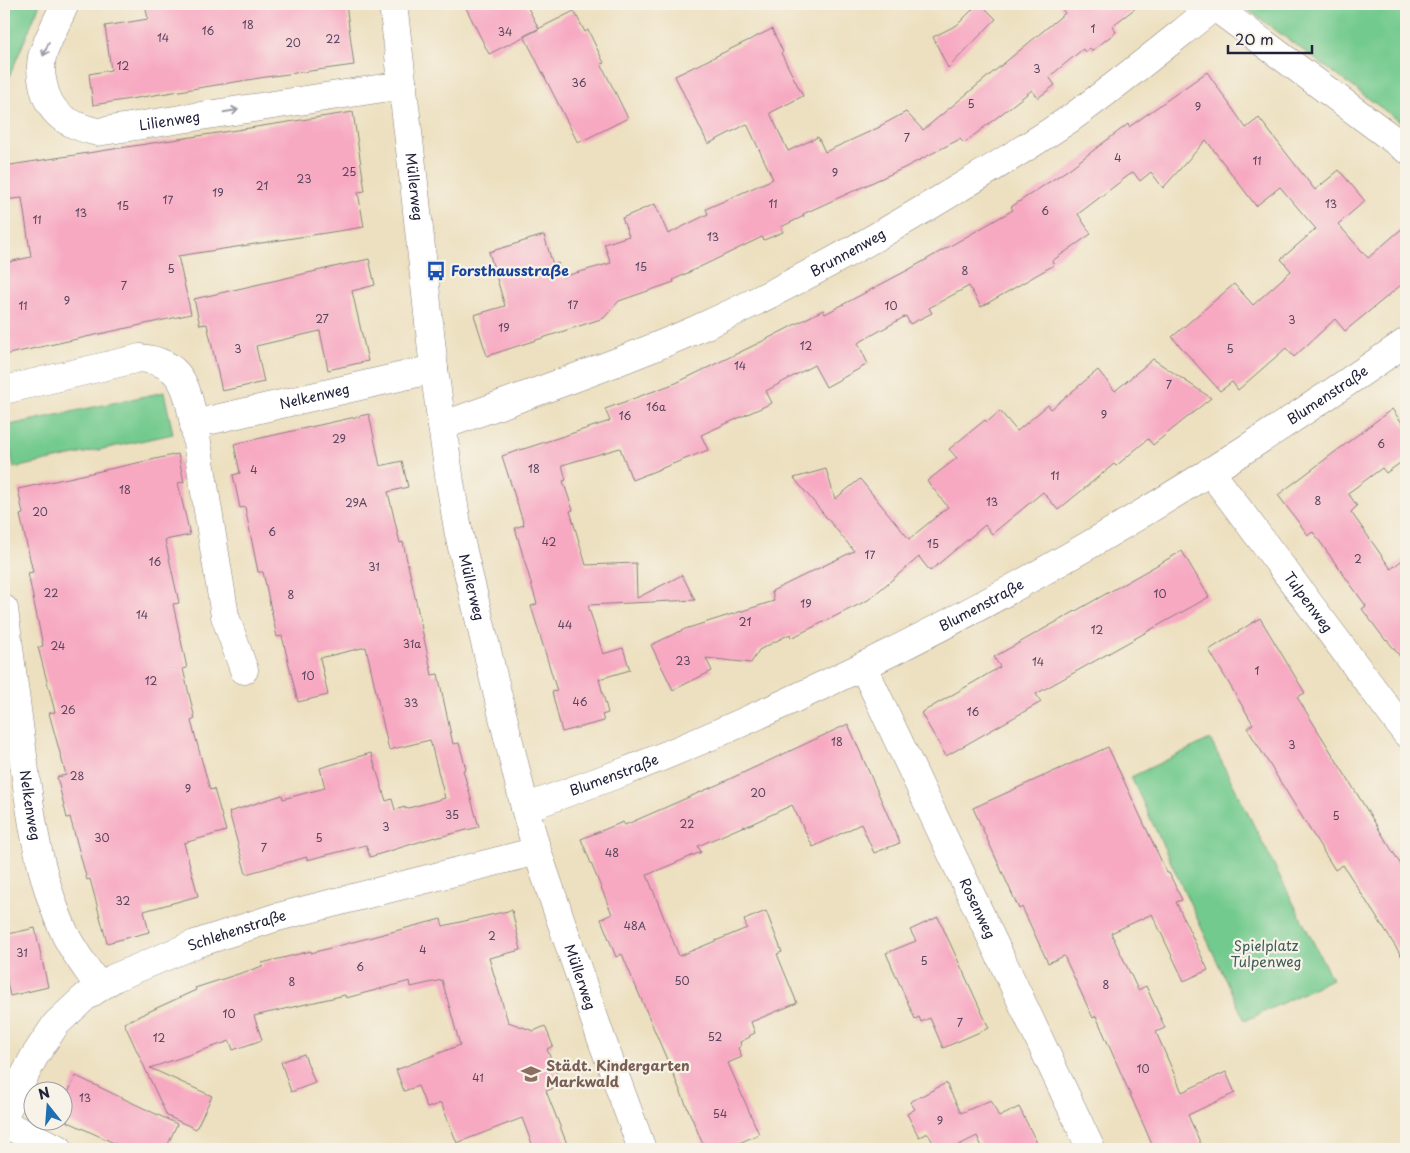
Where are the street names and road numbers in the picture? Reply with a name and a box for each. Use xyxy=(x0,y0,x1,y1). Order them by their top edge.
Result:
street label: Lilienweg xyxy=(138,105,201,135)
street label: Müllerweg xyxy=(400,151,429,222)
street label: Brunnenweg xyxy=(806,223,889,282)
street label: Blumenstraße xyxy=(1283,360,1372,430)
street label: Nelkenweg xyxy=(277,378,352,414)
street label: Müllerweg xyxy=(454,551,490,623)
street label: Tulpenweg xyxy=(1279,567,1338,637)
street label: Blumenstraße xyxy=(935,573,1027,636)
street label: Blumenstraße xyxy=(567,748,661,801)
street label: Nelkenweg xyxy=(15,769,47,842)
street label: Rosenweg xyxy=(954,874,1001,942)
street label: Schlehenstraße xyxy=(184,904,288,956)
street label: Müllerweg xyxy=(560,941,602,1013)

